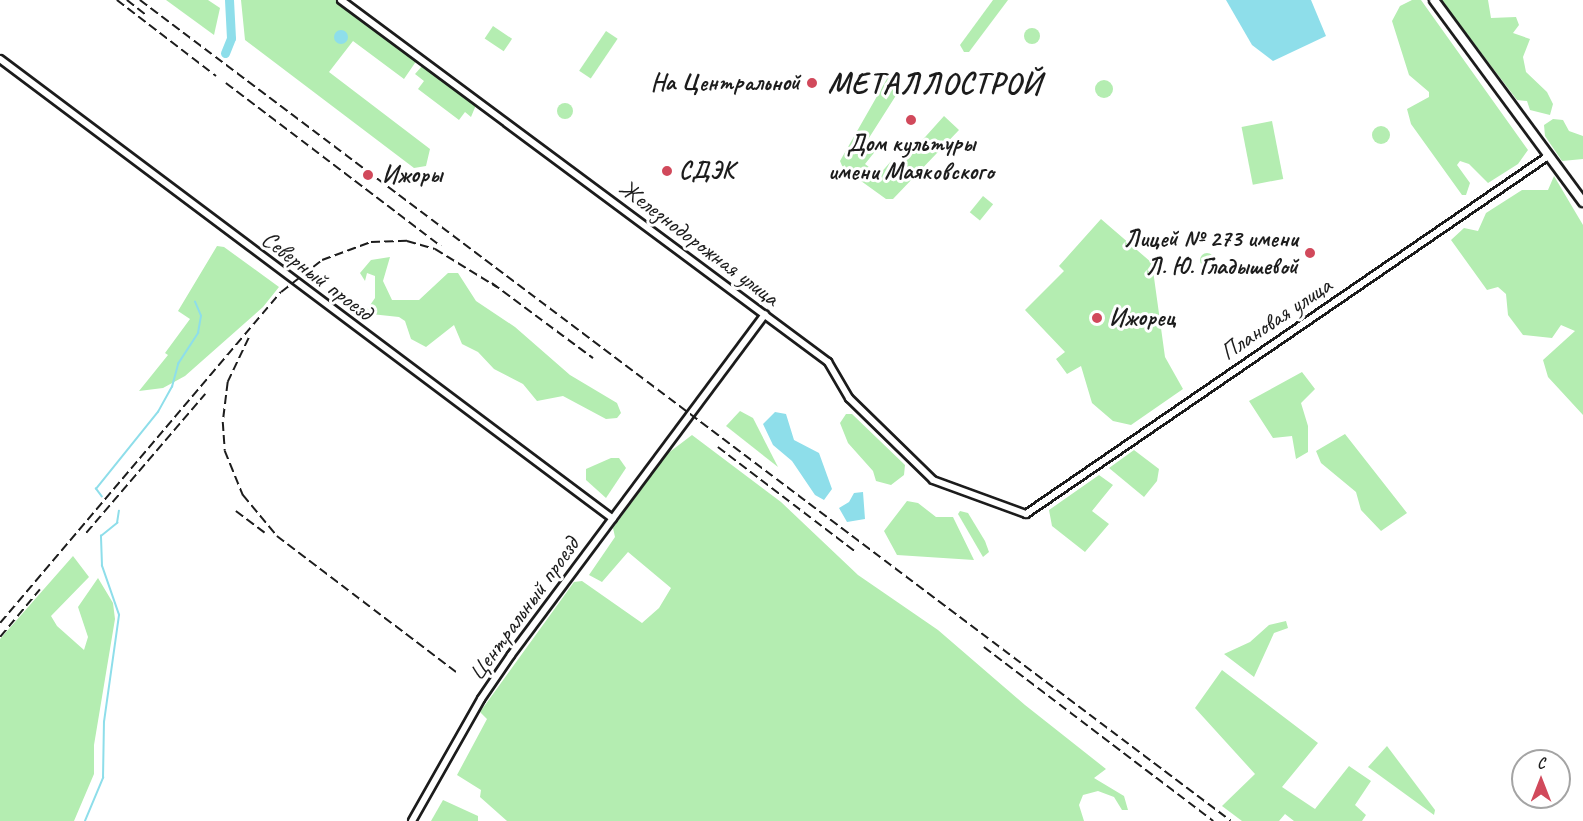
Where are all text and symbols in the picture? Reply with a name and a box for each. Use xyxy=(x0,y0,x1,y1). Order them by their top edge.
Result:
district label: МЕТАЛЛОСТРОЙ xyxy=(823,65,1047,101)
place label: На Центральной xyxy=(651,69,800,97)
marker: На Центральной xyxy=(805,76,819,90)
marker: Дом культуры имени Маяковского xyxy=(904,113,918,127)
place label: Дом культуры имени Маяковского xyxy=(828,130,994,186)
place label: СДЭК xyxy=(679,157,734,185)
place label: Ижоры xyxy=(382,161,442,189)
marker: СДЭК xyxy=(660,164,674,178)
marker: Ижоры xyxy=(359,166,377,184)
street label: Железнодорожная улица xyxy=(612,173,786,313)
street label: Северный проезд xyxy=(256,225,378,327)
place label: Лицей № 273 имени Л. Ю. Гладышевой xyxy=(1124,225,1298,281)
marker: Лицей № 273 имени Л. Ю. Гладышевой xyxy=(1303,246,1317,260)
street label: Плановая улица xyxy=(1214,271,1338,367)
place label: Ижорец xyxy=(1109,304,1175,332)
marker: Ижорец xyxy=(1090,311,1104,325)
street label: Центральный проезд xyxy=(462,532,586,686)
north arrow xyxy=(1511,749,1571,809)
text: С xyxy=(1537,753,1545,773)

